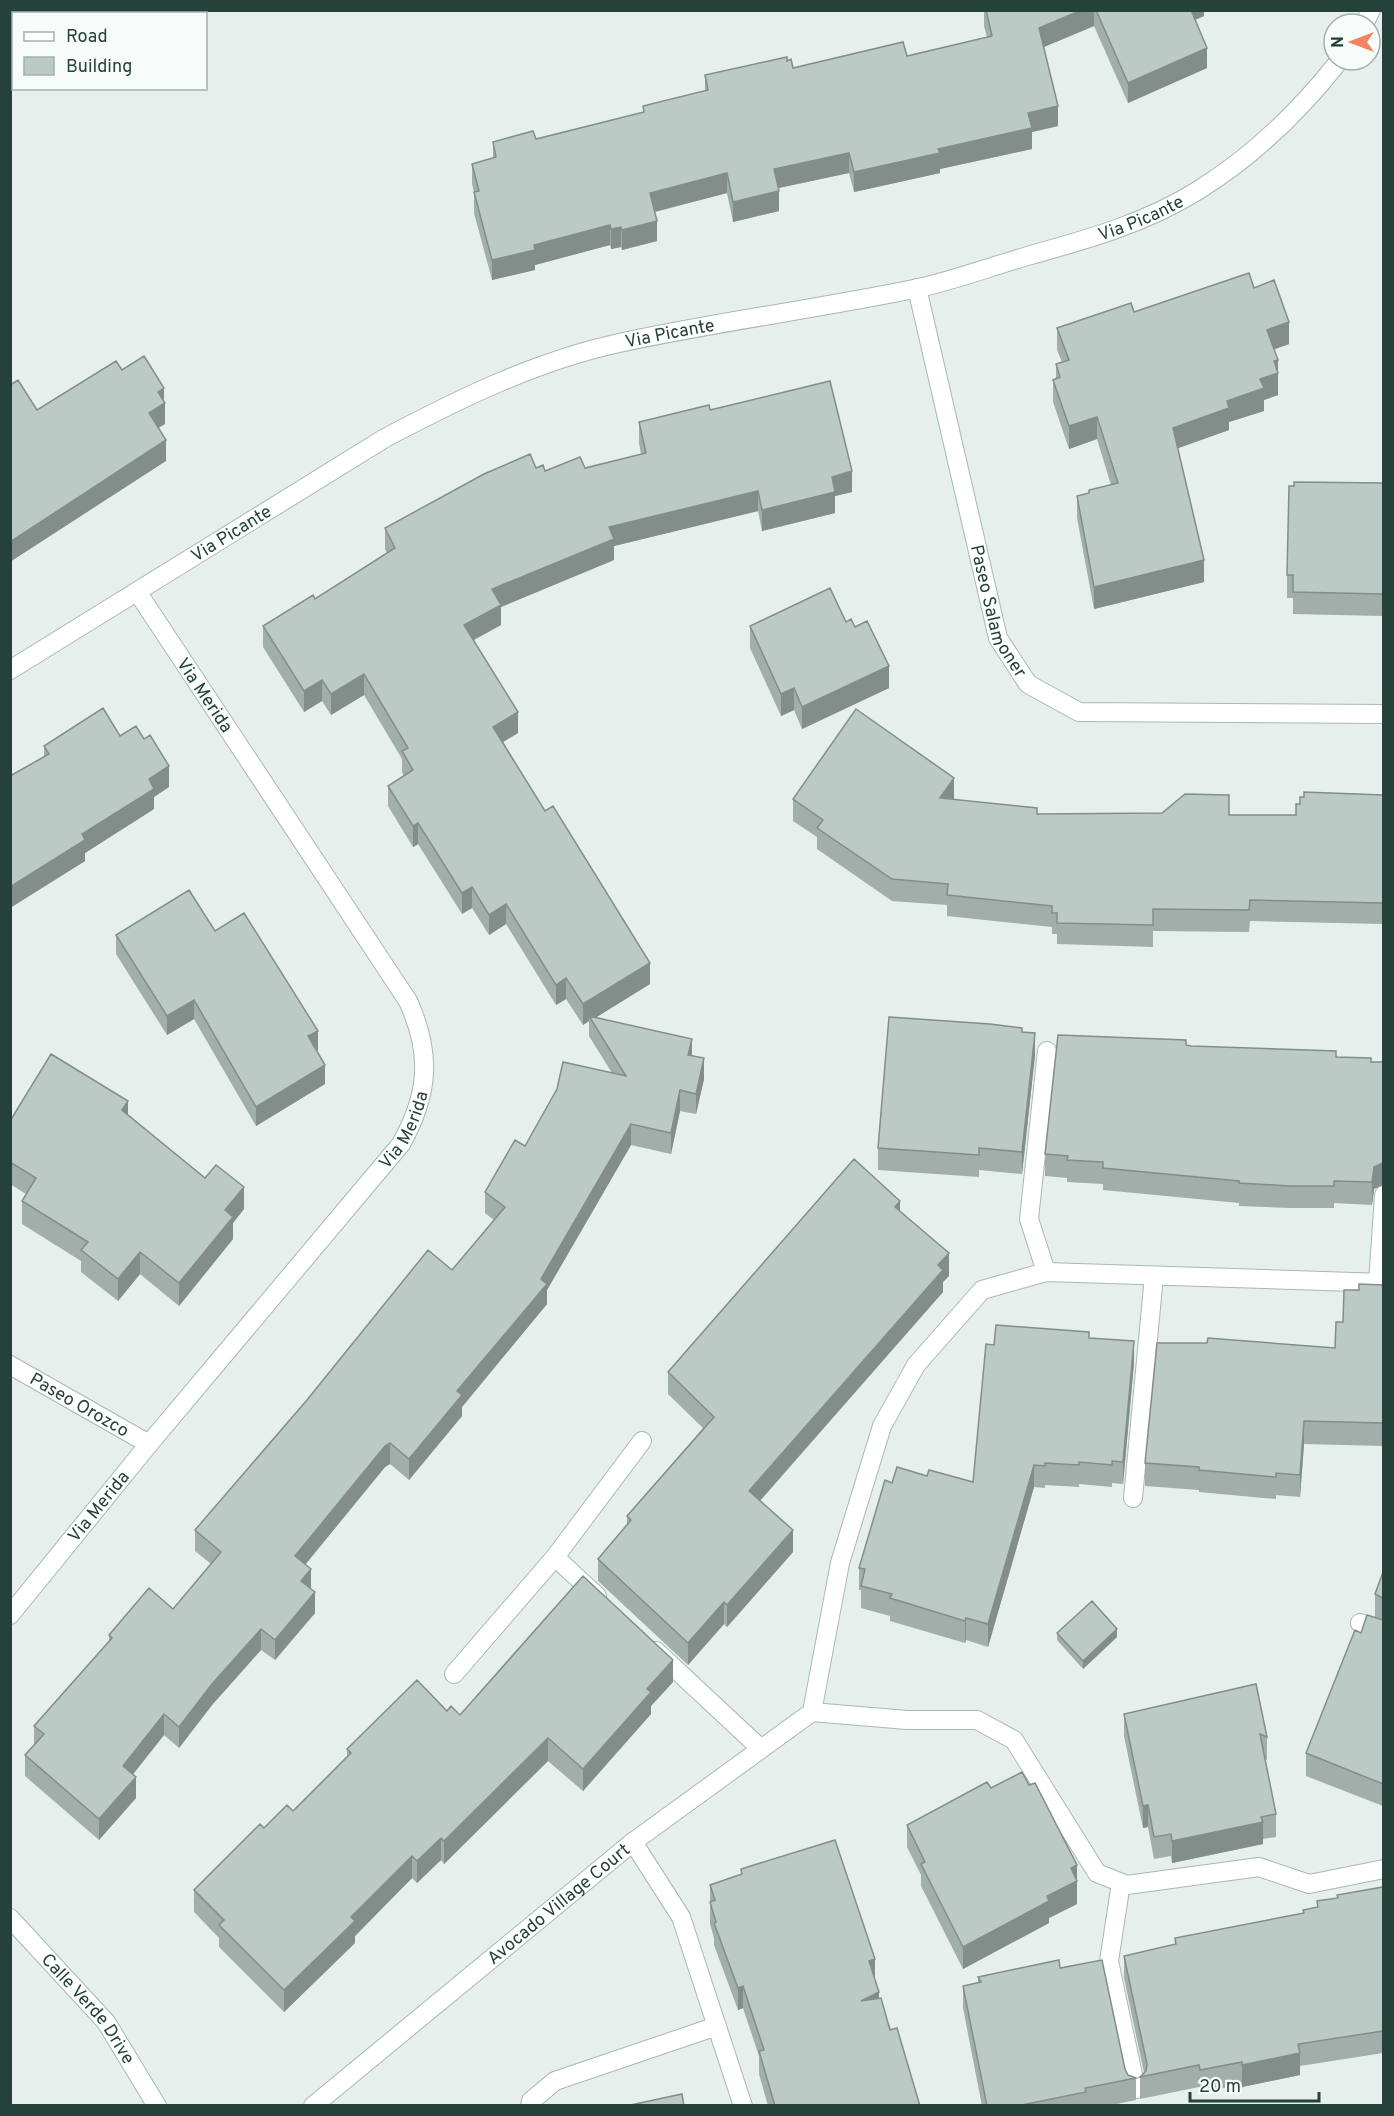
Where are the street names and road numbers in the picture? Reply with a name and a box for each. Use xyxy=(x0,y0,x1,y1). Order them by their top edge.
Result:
street label: Via Picante xyxy=(1095,191,1188,247)
street label: Via Picante xyxy=(623,315,717,354)
street label: Via Picante xyxy=(187,501,277,568)
street label: Paseo Salamoner xyxy=(964,543,1031,683)
street label: Via Merida xyxy=(170,654,237,738)
street label: Via Merida xyxy=(375,1089,434,1175)
street label: Paseo Orozco xyxy=(25,1368,133,1443)
street label: Via Merida xyxy=(64,1467,135,1548)
street label: Avocado Village Court xyxy=(483,1839,635,1971)
street label: Calle Verde Drive xyxy=(35,1949,139,2069)

